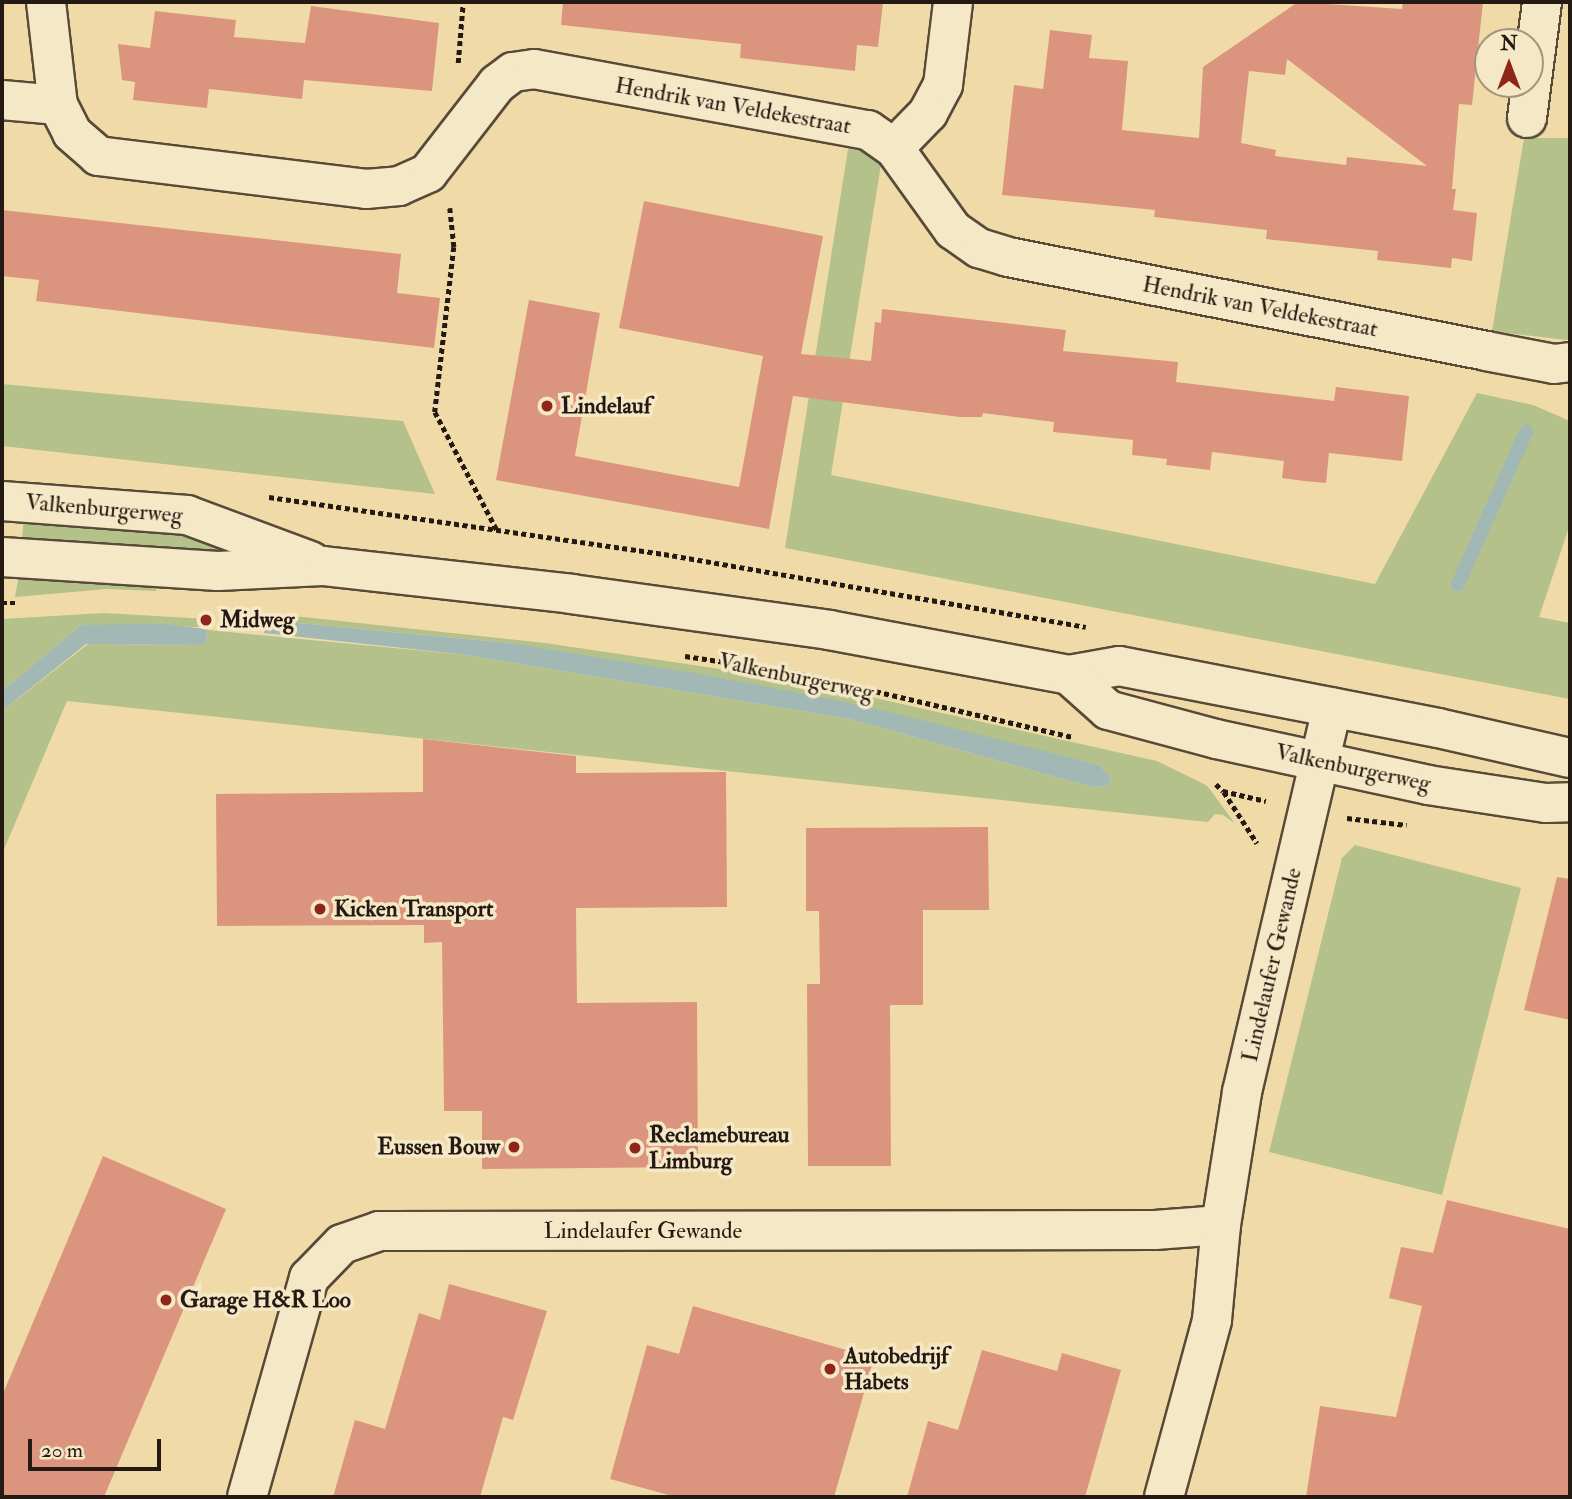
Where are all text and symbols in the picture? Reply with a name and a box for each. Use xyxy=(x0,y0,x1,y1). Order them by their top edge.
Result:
north arrow xyxy=(1474,28,1544,98)
text: N xyxy=(1500,32,1518,56)
street label: Hendrik van Veldekestraat xyxy=(613,72,853,140)
street label: Hendrik van Veldekestraat xyxy=(1140,271,1380,343)
place label: Lindelauf xyxy=(561,392,651,420)
marker: Lindelauf xyxy=(539,398,555,414)
street label: Valkenburgerweg xyxy=(24,488,184,530)
place label: Midweg xyxy=(220,606,294,634)
marker: Midweg xyxy=(198,612,214,628)
street label: Valkenburgerweg xyxy=(716,647,876,707)
street label: Valkenburgerweg xyxy=(1273,738,1433,798)
street label: Lindelaufer Gewande xyxy=(1236,865,1308,1065)
place label: Kicken Transport xyxy=(334,895,493,923)
marker: Kicken Transport xyxy=(312,901,328,917)
place label: Reclamebureau Limburg xyxy=(649,1121,790,1175)
place label: Eussen Bouw xyxy=(377,1133,500,1161)
marker: Eussen Bouw xyxy=(506,1139,522,1155)
marker: Reclamebureau Limburg xyxy=(627,1140,643,1156)
street label: Lindelaufer Gewande xyxy=(544,1217,742,1245)
place label: Garage H&R Loo xyxy=(180,1286,351,1314)
marker: Garage H&R Loo xyxy=(158,1292,174,1308)
place label: Autobedrijf Habets xyxy=(844,1342,948,1396)
marker: Autobedrijf Habets xyxy=(822,1361,838,1377)
scale bar xyxy=(32,1426,164,1470)
text: 20 m xyxy=(41,1437,83,1464)

